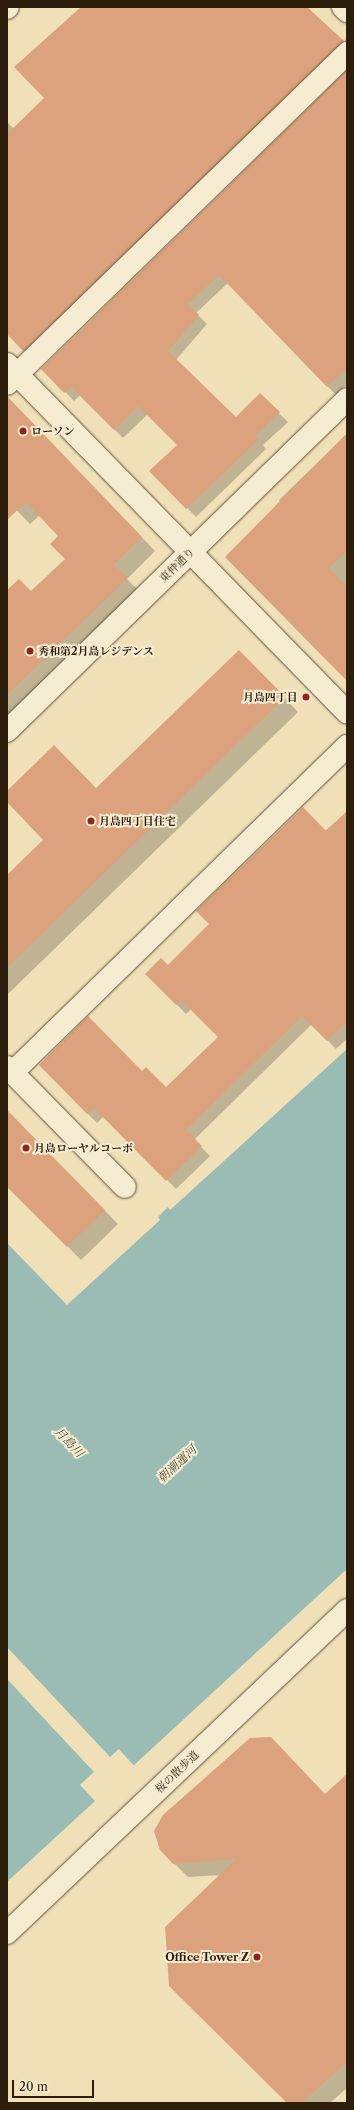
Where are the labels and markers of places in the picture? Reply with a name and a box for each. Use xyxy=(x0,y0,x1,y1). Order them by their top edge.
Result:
place label: ローソン xyxy=(31,424,75,438)
marker: ローソン xyxy=(18,426,28,436)
place label: 秀和第2月島レジデンス xyxy=(38,644,154,658)
marker: 秀和第2月島レジデンス xyxy=(25,646,35,656)
place label: 月島四丁目 xyxy=(243,690,298,704)
marker: 月島四丁目 xyxy=(301,692,311,702)
place label: 月島四丁目住宅 xyxy=(99,814,176,828)
marker: 月島四丁目住宅 xyxy=(86,816,96,826)
place label: 月島ローヤルコーポ xyxy=(34,1141,133,1155)
marker: 月島ローヤルコーポ xyxy=(21,1143,31,1153)
place label: Office Tower Z xyxy=(165,1950,249,1964)
marker: Office Tower Z xyxy=(252,1952,262,1962)

